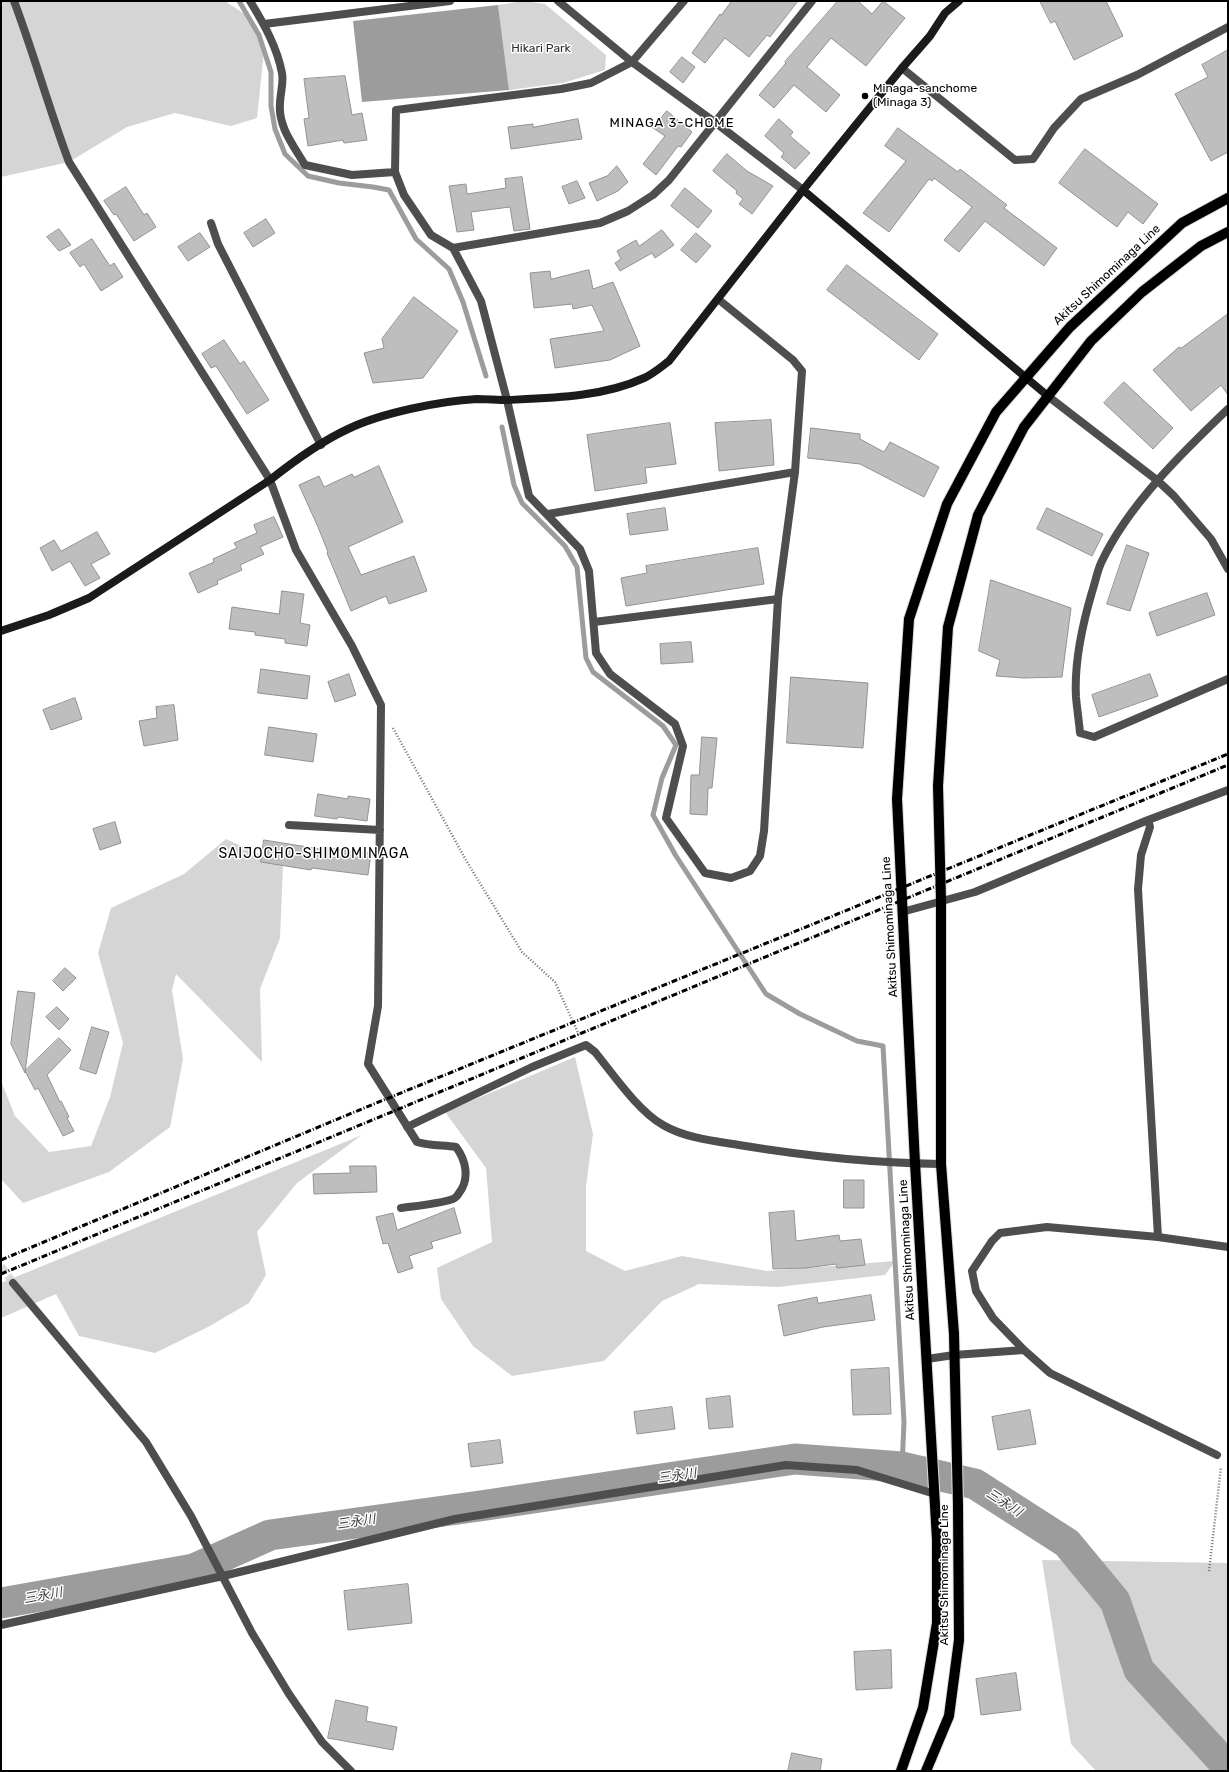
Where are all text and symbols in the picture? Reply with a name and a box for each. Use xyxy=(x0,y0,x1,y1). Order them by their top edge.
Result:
park label: Hikari Park xyxy=(511,42,571,56)
place label: Minaga-sanchome (Minaga 3) xyxy=(873,82,977,110)
marker: Minaga-sanchome (Minaga 3) xyxy=(860,91,870,101)
district label: MINAGA 3-CHOME xyxy=(609,115,735,131)
street label: Akitsu Shimominaga Line xyxy=(1050,222,1164,328)
district label: SAIJOCHO-SHIMOMINAGA xyxy=(218,846,410,862)
street label: Akitsu Shimominaga Line xyxy=(879,856,901,998)
street label: Akitsu Shimominaga Line xyxy=(896,1179,918,1321)
water label: 三永川 xyxy=(657,1466,697,1486)
water label: 三永川 xyxy=(983,1486,1025,1520)
street label: Akitsu Shimominaga Line xyxy=(938,1504,952,1646)
water label: 三永川 xyxy=(336,1512,376,1532)
water label: 三永川 xyxy=(22,1585,64,1607)

